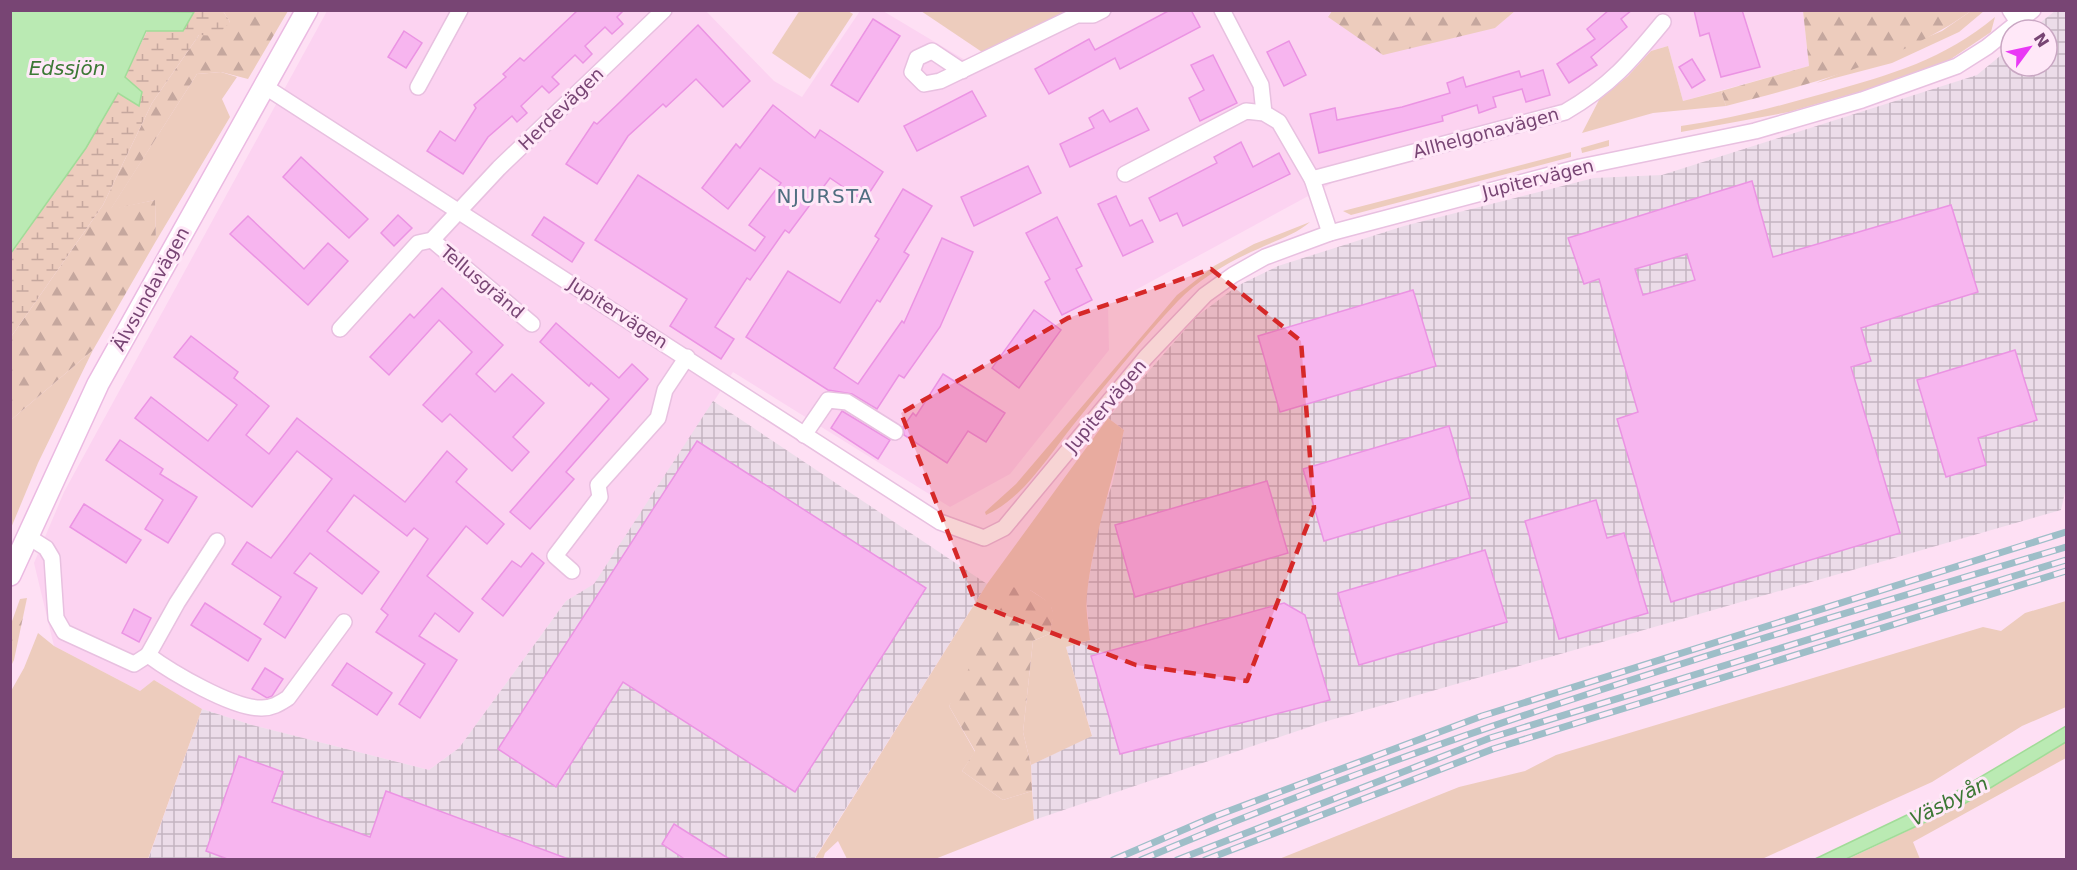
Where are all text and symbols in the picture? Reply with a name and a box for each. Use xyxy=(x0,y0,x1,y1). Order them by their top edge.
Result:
north arrow xyxy=(1999,18,2059,78)
text: N xyxy=(2030,29,2053,51)
water label: Edssjön xyxy=(29,56,105,80)
street label: Herdevägen xyxy=(514,63,607,154)
street label: Allhelgonavägen xyxy=(1411,103,1561,162)
street label: Jupitervägen xyxy=(1479,155,1596,203)
district label: NJURSTA xyxy=(777,184,873,208)
street label: Älvsundavägen xyxy=(108,223,193,354)
street label: Tellusgränd xyxy=(436,240,528,323)
street label: Jupitervägen xyxy=(564,272,672,353)
street label: Jupitervägen xyxy=(1060,355,1150,457)
water label: Väsbyån xyxy=(1906,771,1992,831)

